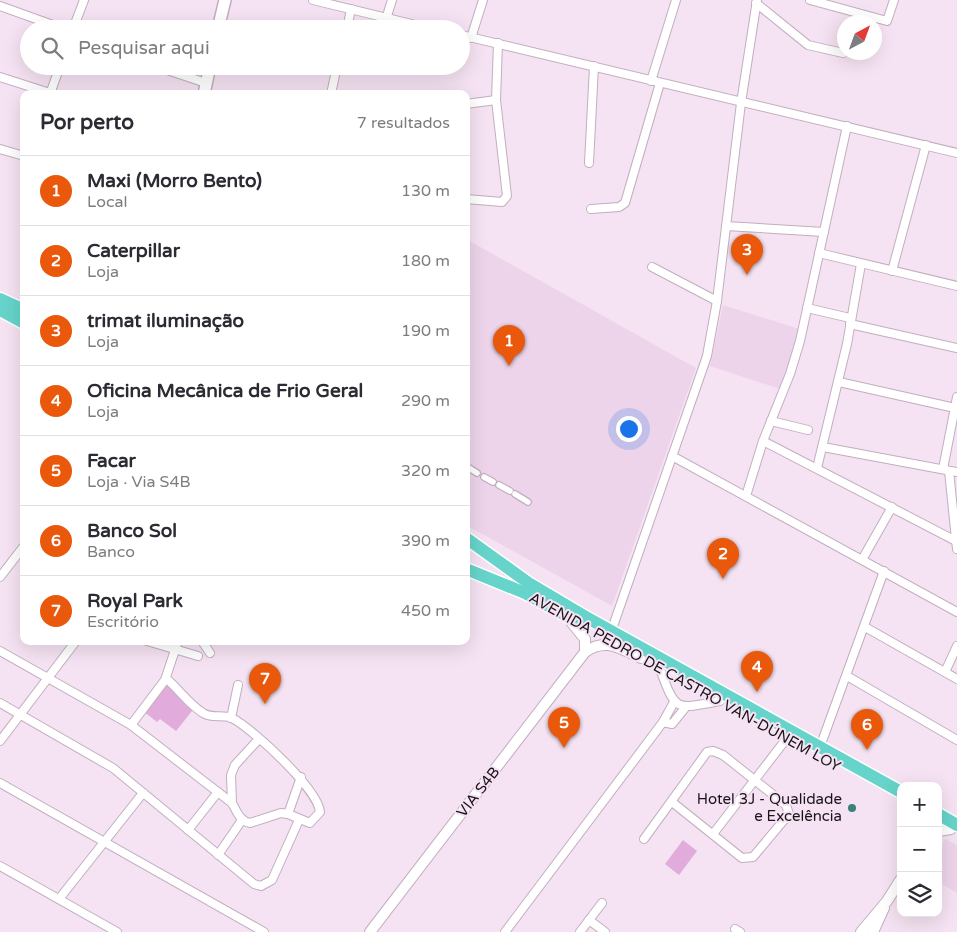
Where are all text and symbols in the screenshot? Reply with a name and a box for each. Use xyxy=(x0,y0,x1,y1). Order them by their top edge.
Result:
north arrow xyxy=(837,15,882,60)
search box xyxy=(20,20,470,75)
icon: search xyxy=(38,34,66,62)
text: Pesquisar aqui xyxy=(78,37,210,59)
text: Por perto xyxy=(40,110,134,135)
text: 7 resultados xyxy=(357,113,450,133)
text: Maxi (Morro Bento) xyxy=(87,170,262,192)
text: 1 xyxy=(51,181,61,201)
text: 130 m xyxy=(401,181,450,201)
text: Local xyxy=(87,192,127,212)
pin: 3 xyxy=(731,234,763,275)
text: Caterpillar xyxy=(87,240,180,262)
text: 2 xyxy=(51,251,61,271)
text: 180 m xyxy=(401,251,450,271)
text: Loja xyxy=(87,262,119,282)
text: trimat iluminação xyxy=(87,310,244,332)
text: 3 xyxy=(51,321,61,341)
text: 190 m xyxy=(401,321,450,341)
pin: 1 xyxy=(493,325,525,366)
text: Loja xyxy=(87,332,119,352)
text: Oficina Mecânica de Frio Geral xyxy=(87,380,363,402)
text: 4 xyxy=(51,391,61,411)
text: 290 m xyxy=(401,391,450,411)
text: Loja xyxy=(87,402,119,422)
your location xyxy=(616,416,642,442)
text: Facar xyxy=(87,450,136,472)
text: 5 xyxy=(51,461,61,481)
text: 320 m xyxy=(401,461,450,481)
text: Loja · Via S4B xyxy=(87,472,191,492)
text: Banco Sol xyxy=(87,520,177,542)
text: 6 xyxy=(51,531,61,551)
text: 390 m xyxy=(401,531,450,551)
pin: 2 xyxy=(707,538,739,579)
text: Banco xyxy=(87,542,135,562)
street label: AVENIDA PEDRO DE CASTRO VAN-DÚNEM LOY xyxy=(526,589,844,776)
text: Royal Park xyxy=(87,590,183,612)
text: 7 xyxy=(51,601,61,621)
text: 450 m xyxy=(401,601,450,621)
text: Escritório xyxy=(87,612,159,632)
pin: 4 xyxy=(741,651,773,692)
pin: 7 xyxy=(249,663,281,704)
pin: 5 xyxy=(548,707,580,748)
pin: 6 xyxy=(851,709,883,750)
street label: VIA S4B xyxy=(453,763,503,821)
map controls xyxy=(897,782,942,917)
button: + xyxy=(897,782,942,827)
place label: Hotel 3J - Qualidade e Excelência xyxy=(697,790,842,825)
marker: Hotel 3J - Qualidade e Excelência xyxy=(846,802,858,814)
button: − xyxy=(897,827,942,872)
button: layers xyxy=(897,872,942,917)

